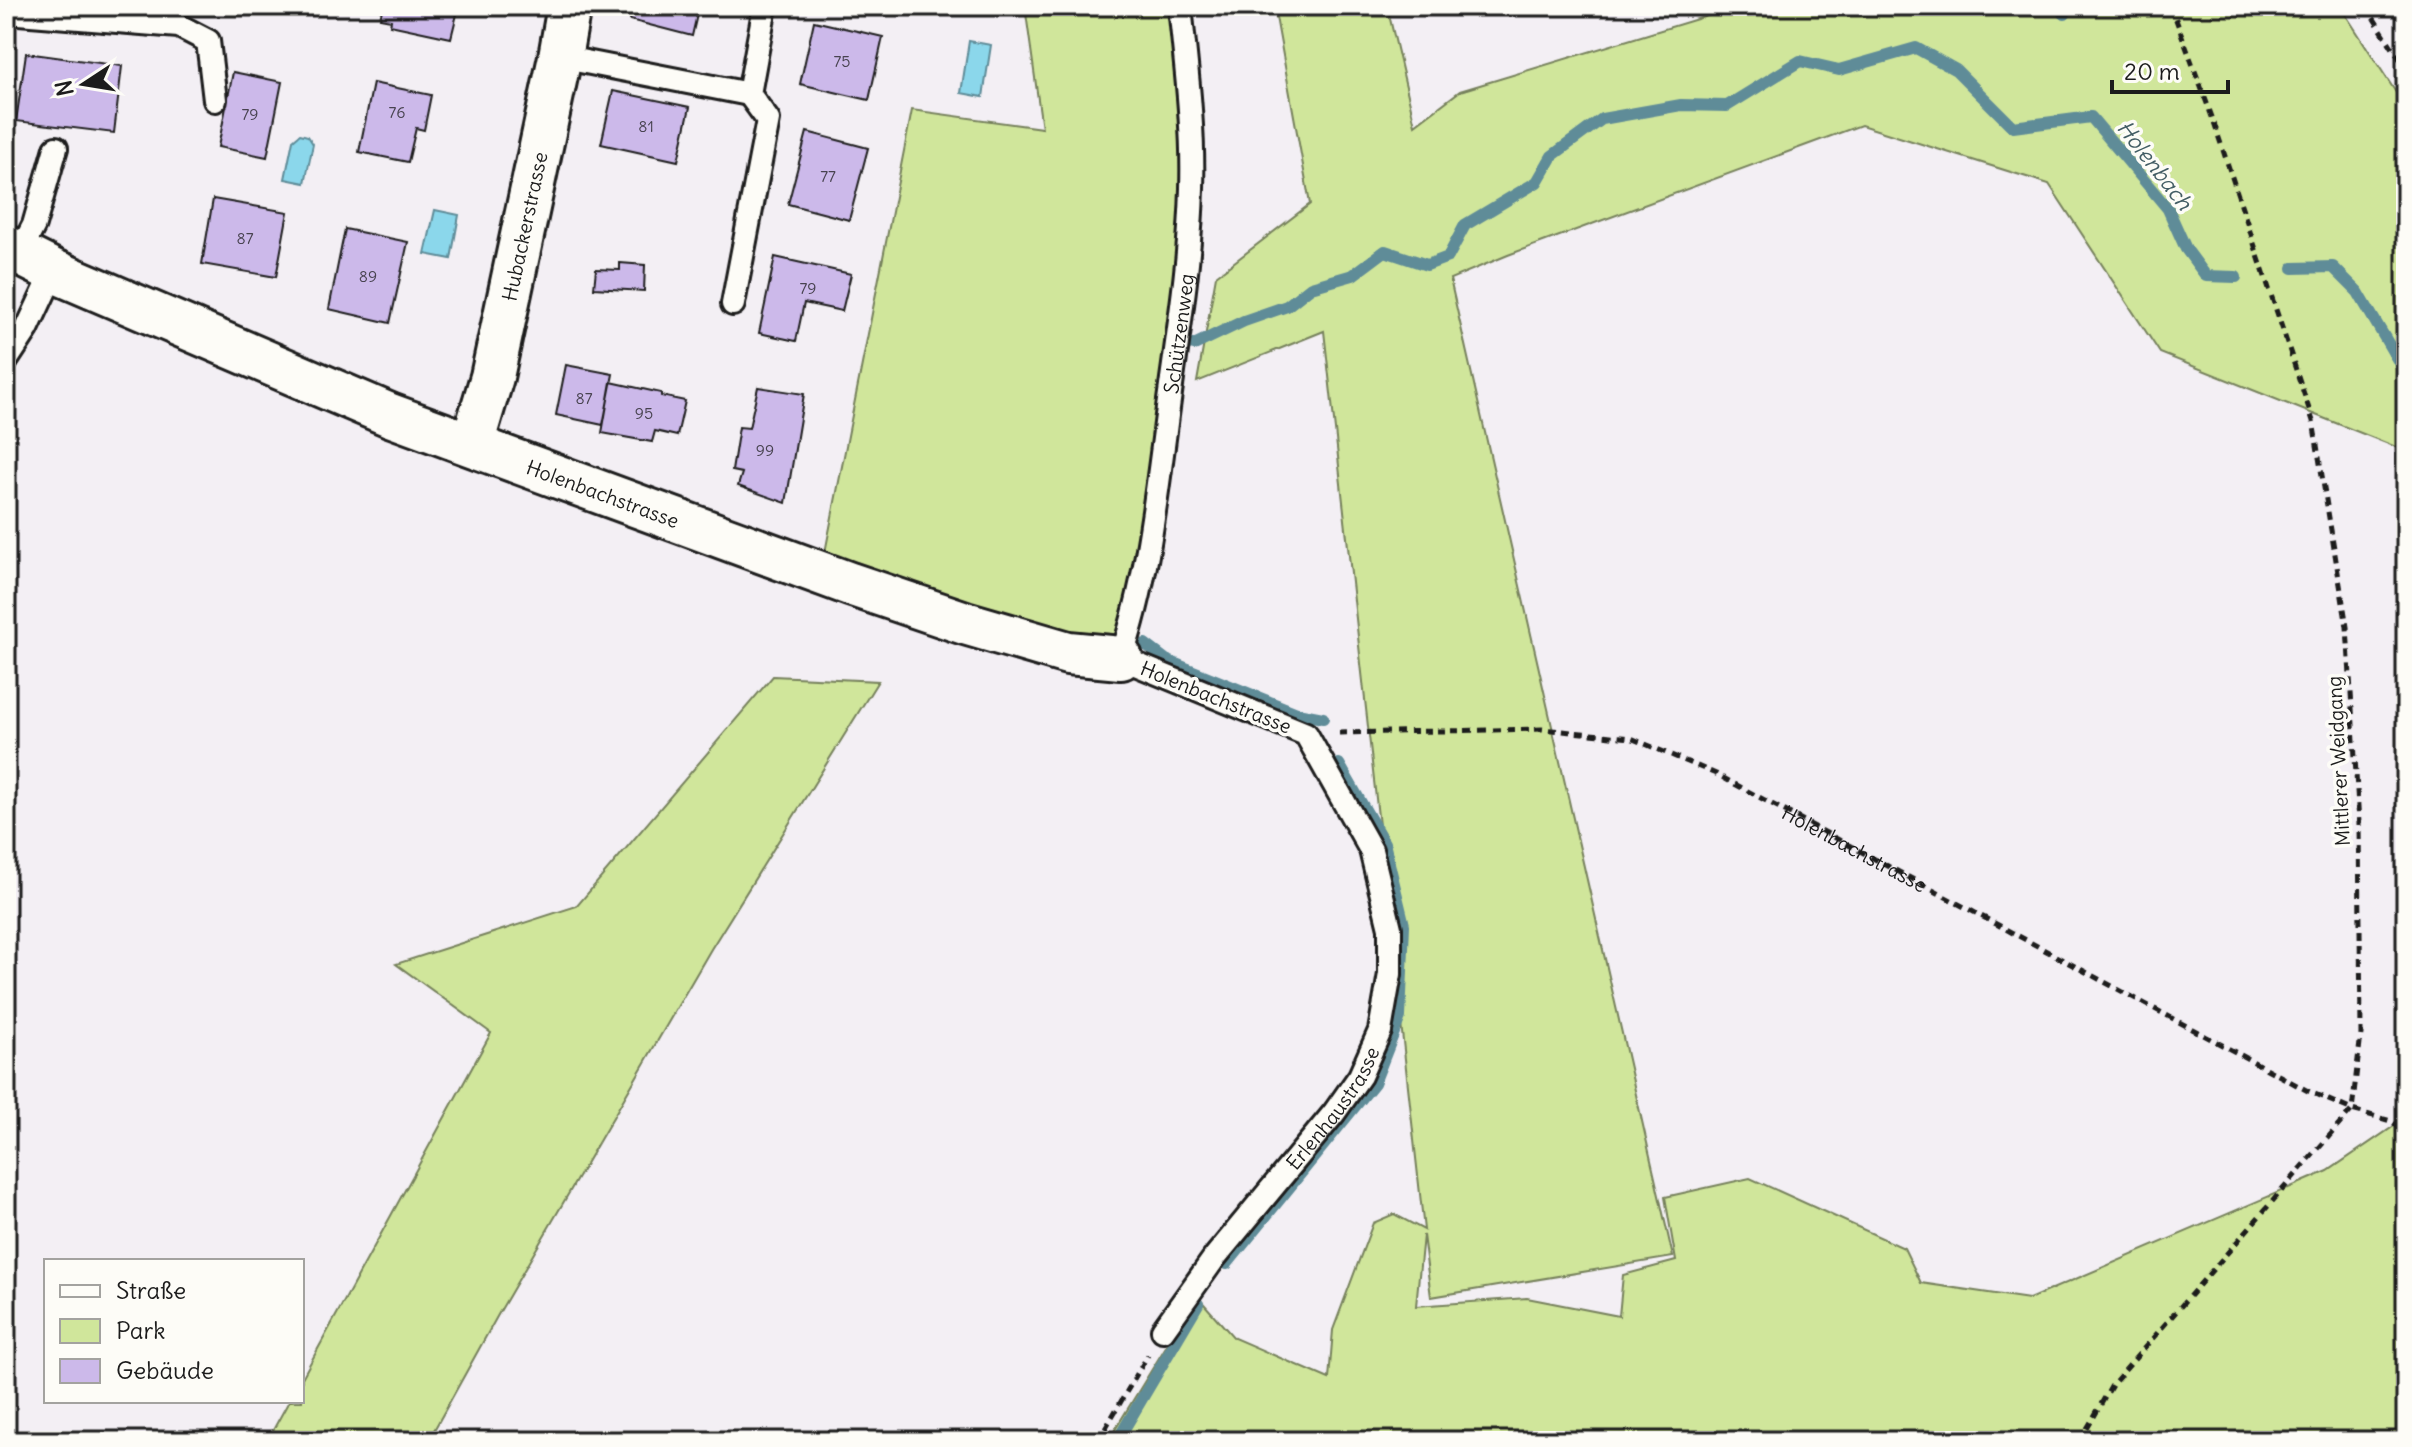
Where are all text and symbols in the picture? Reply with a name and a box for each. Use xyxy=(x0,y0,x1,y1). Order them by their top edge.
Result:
north arrow xyxy=(44,44,124,124)
scale bar xyxy=(2112,44,2228,94)
house number: 75 xyxy=(833,51,851,71)
text: 20 m xyxy=(2124,56,2180,86)
text: N xyxy=(49,78,80,99)
house number: 76 xyxy=(389,102,405,122)
house number: 79 xyxy=(241,104,259,124)
water label: Holenbach xyxy=(2111,115,2200,216)
house number: 81 xyxy=(638,116,654,136)
street label: Hubackerstrasse xyxy=(496,149,552,303)
house number: 77 xyxy=(820,166,836,186)
house number: 87 xyxy=(236,228,254,248)
house number: 89 xyxy=(359,266,377,286)
street label: Schützenweg xyxy=(1158,272,1198,395)
house number: 79 xyxy=(799,278,817,298)
house number: 87 xyxy=(575,388,593,408)
house number: 95 xyxy=(635,403,653,423)
house number: 99 xyxy=(756,440,774,460)
street label: Holenbachstrasse xyxy=(523,454,683,533)
street label: Holenbachstrasse xyxy=(1137,655,1295,739)
street label: Mittlerer Weidgang xyxy=(2321,675,2355,847)
street label: Holenbachstrasse xyxy=(1778,799,1931,897)
street label: Erlenhaustrasse xyxy=(1280,1043,1384,1174)
legend xyxy=(44,1259,304,1403)
text: Straße xyxy=(116,1275,186,1305)
text: Park xyxy=(116,1315,166,1345)
text: Gebäude xyxy=(116,1355,214,1385)

